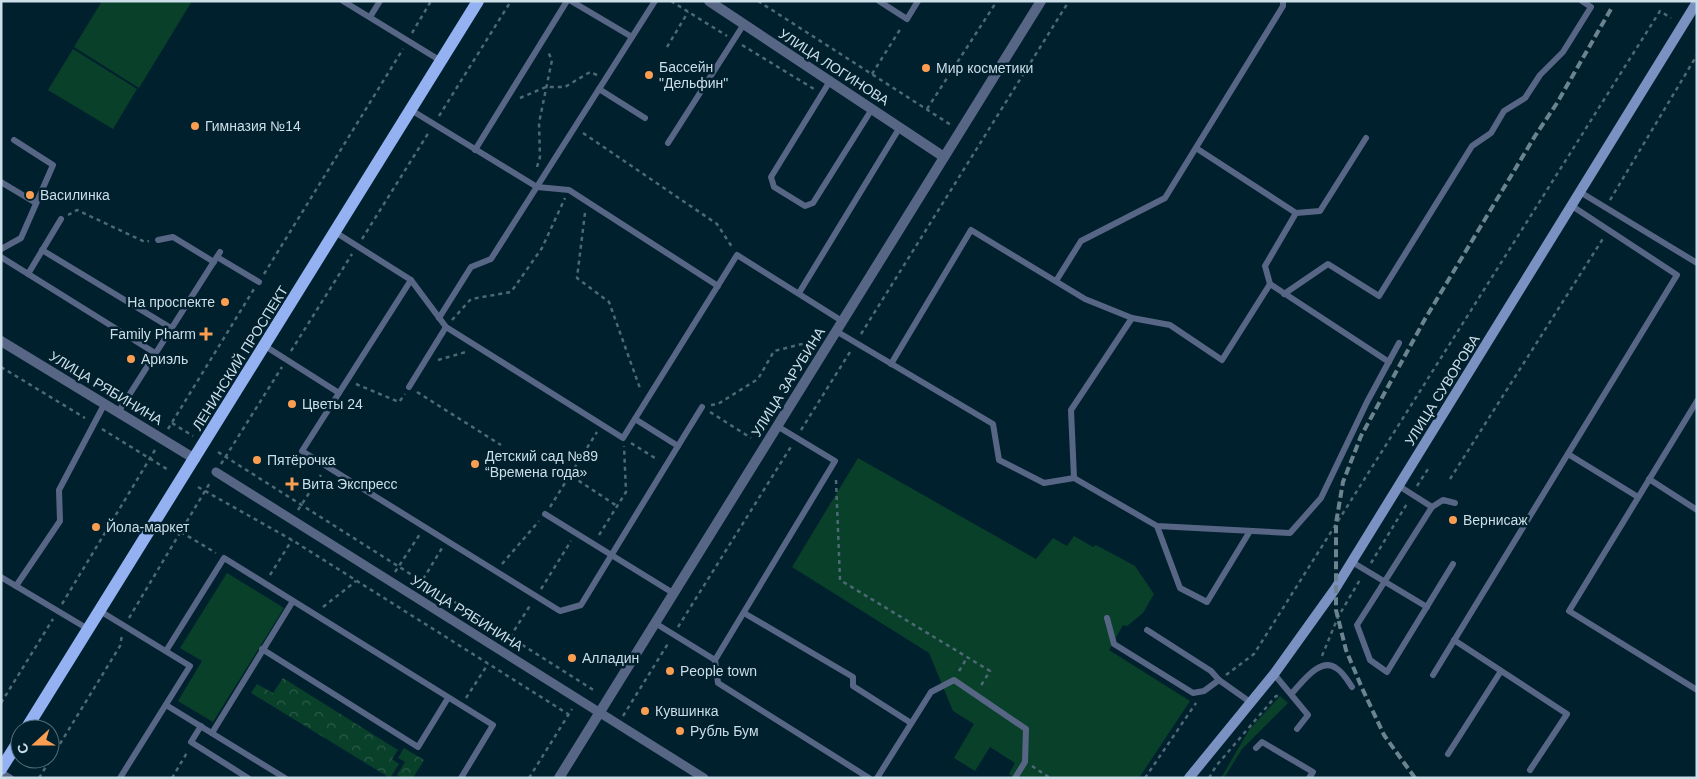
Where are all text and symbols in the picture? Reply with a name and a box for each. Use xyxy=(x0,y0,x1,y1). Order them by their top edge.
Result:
street label: УЛИЦА ЛОГИНОВА xyxy=(776,25,893,109)
place label: Бассейн "Дельфин" xyxy=(659,59,728,91)
place label: Мир косметики xyxy=(936,60,1033,76)
marker: Мир косметики xyxy=(920,62,932,74)
marker: Бассейн "Дельфин" xyxy=(643,69,655,81)
place label: Гимназия №14 xyxy=(205,118,301,134)
marker: Гимназия №14 xyxy=(189,120,201,132)
place label: Василинка xyxy=(40,187,110,203)
marker: Василинка xyxy=(24,189,36,201)
street label: ЛЕНИНСКИЙ ПРОСПЕКТ xyxy=(188,282,291,433)
place label: На проспекте xyxy=(127,294,215,310)
marker: На проспекте xyxy=(219,296,231,308)
street label: УЛИЦА ЗАРУБИНА xyxy=(748,324,828,440)
place label: Family Pharm xyxy=(110,326,196,342)
marker: Family Pharm xyxy=(200,328,212,340)
street label: УЛИЦА СУВОРОВА xyxy=(1401,331,1483,448)
street label: УЛИЦА РЯБИНИНА xyxy=(46,348,166,428)
place label: Ариэль xyxy=(141,351,188,367)
marker: Ариэль xyxy=(125,353,137,365)
place label: Цветы 24 xyxy=(302,396,363,412)
marker: Цветы 24 xyxy=(286,398,298,410)
place label: Детский сад №89 “Времена года» xyxy=(485,448,598,480)
place label: Пятёрочка xyxy=(267,452,336,468)
marker: Пятёрочка xyxy=(251,454,263,466)
marker: Детский сад №89 “Времена года» xyxy=(469,458,481,470)
place label: Вита Экспресс xyxy=(302,476,398,492)
marker: Вита Экспресс xyxy=(286,478,298,490)
place label: Вернисаж xyxy=(1463,512,1528,528)
marker: Вернисаж xyxy=(1447,514,1459,526)
place label: Йола-маркет xyxy=(106,518,190,535)
marker: Йола-маркет xyxy=(90,521,102,533)
street label: УЛИЦА РЯБИНИНА xyxy=(408,572,527,654)
place label: Алладин xyxy=(582,650,639,666)
marker: Алладин xyxy=(566,652,578,664)
place label: People town xyxy=(680,663,757,679)
marker: People town xyxy=(664,665,676,677)
place label: Кувшинка xyxy=(655,703,719,719)
marker: Кувшинка xyxy=(639,705,651,717)
north arrow xyxy=(10,719,60,769)
place label: Рубль Бум xyxy=(690,723,759,739)
marker: Рубль Бум xyxy=(674,725,686,737)
text: С xyxy=(14,741,32,756)

